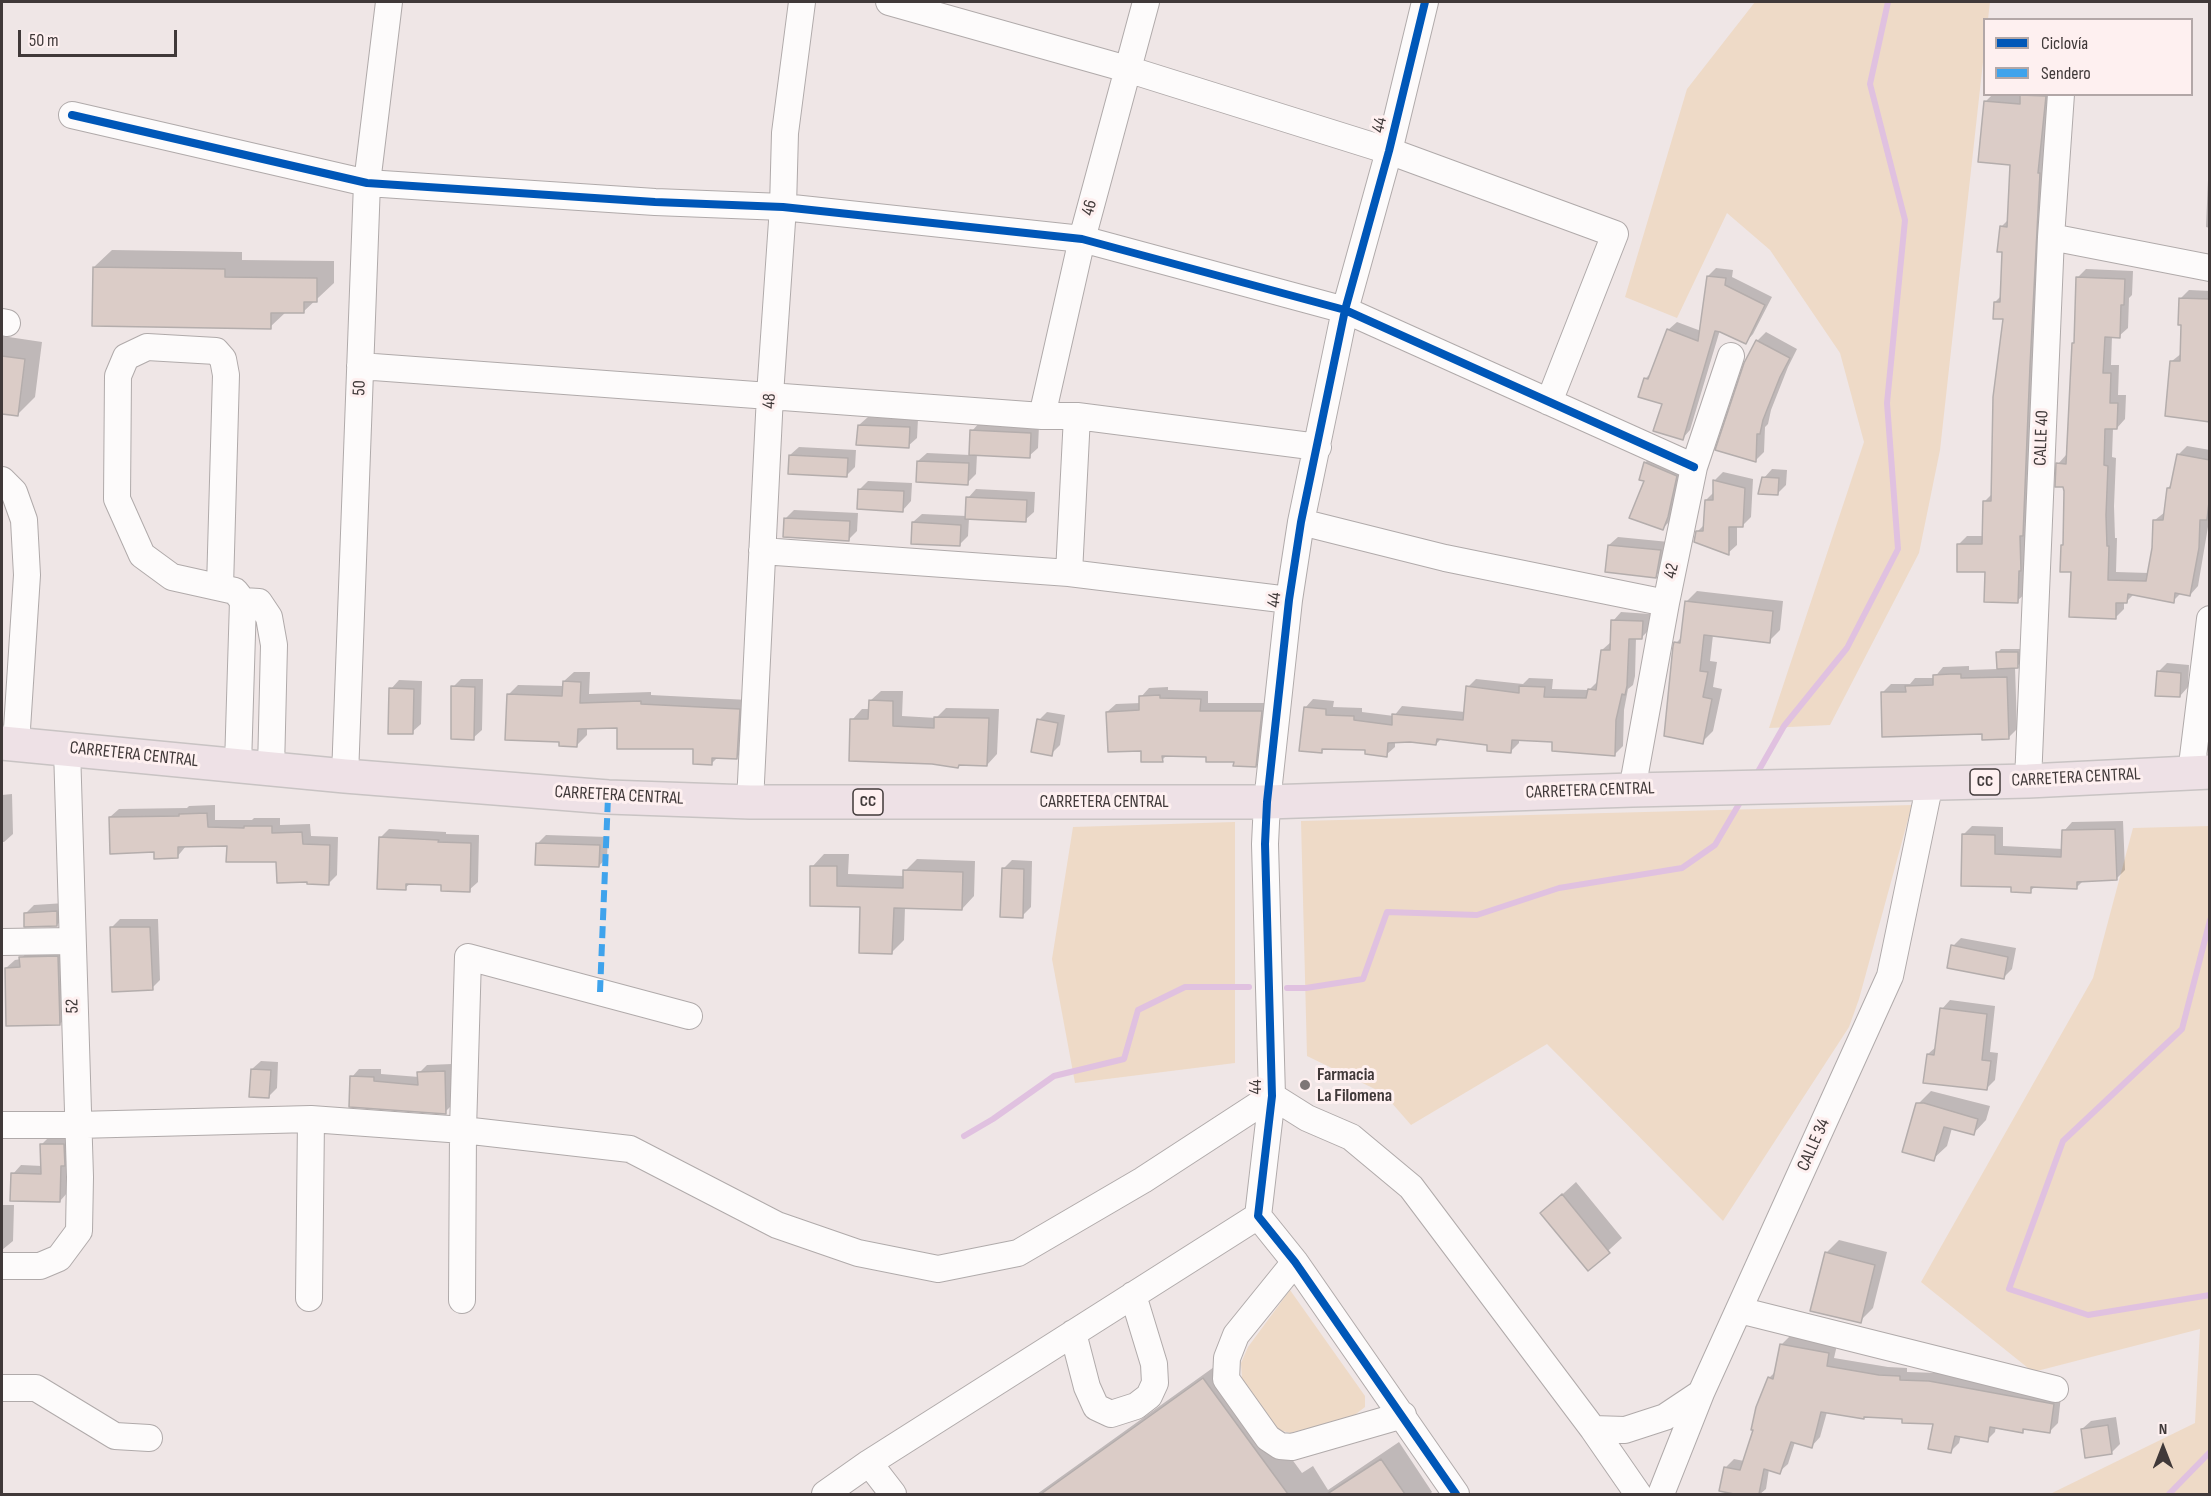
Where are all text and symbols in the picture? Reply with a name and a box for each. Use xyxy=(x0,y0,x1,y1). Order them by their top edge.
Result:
scale bar xyxy=(21,18,180,56)
legend xyxy=(1983,18,2193,96)
text: 50 m xyxy=(29,30,59,51)
text: Ciclovía xyxy=(2041,33,2088,54)
text: Sendero xyxy=(2041,63,2091,84)
street label: 44 xyxy=(1368,115,1392,135)
street label: 46 xyxy=(1078,198,1102,218)
street label: 50 xyxy=(349,380,371,396)
street label: 48 xyxy=(759,393,781,409)
street label: CALLE 40 xyxy=(2030,410,2054,466)
street label: 42 xyxy=(1660,561,1684,581)
street label: 44 xyxy=(1263,591,1287,609)
street label: CARRETERA CENTRAL xyxy=(69,738,199,772)
street label: CARRETERA CENTRAL xyxy=(2011,764,2141,792)
road number: CC xyxy=(1970,769,2000,795)
street label: CARRETERA CENTRAL xyxy=(1525,778,1655,804)
street label: CARRETERA CENTRAL xyxy=(554,782,684,810)
road number: CC xyxy=(853,789,883,815)
street label: CARRETERA CENTRAL xyxy=(1039,791,1169,813)
street label: 52 xyxy=(62,998,84,1014)
place label: Farmacia La Filomena xyxy=(1317,1064,1392,1106)
marker: Farmacia La Filomena xyxy=(1298,1078,1312,1092)
street label: 44 xyxy=(1245,1079,1267,1095)
street label: CALLE 34 xyxy=(1793,1115,1835,1175)
north arrow xyxy=(2133,1418,2193,1478)
text: N xyxy=(2159,1420,2167,1439)

